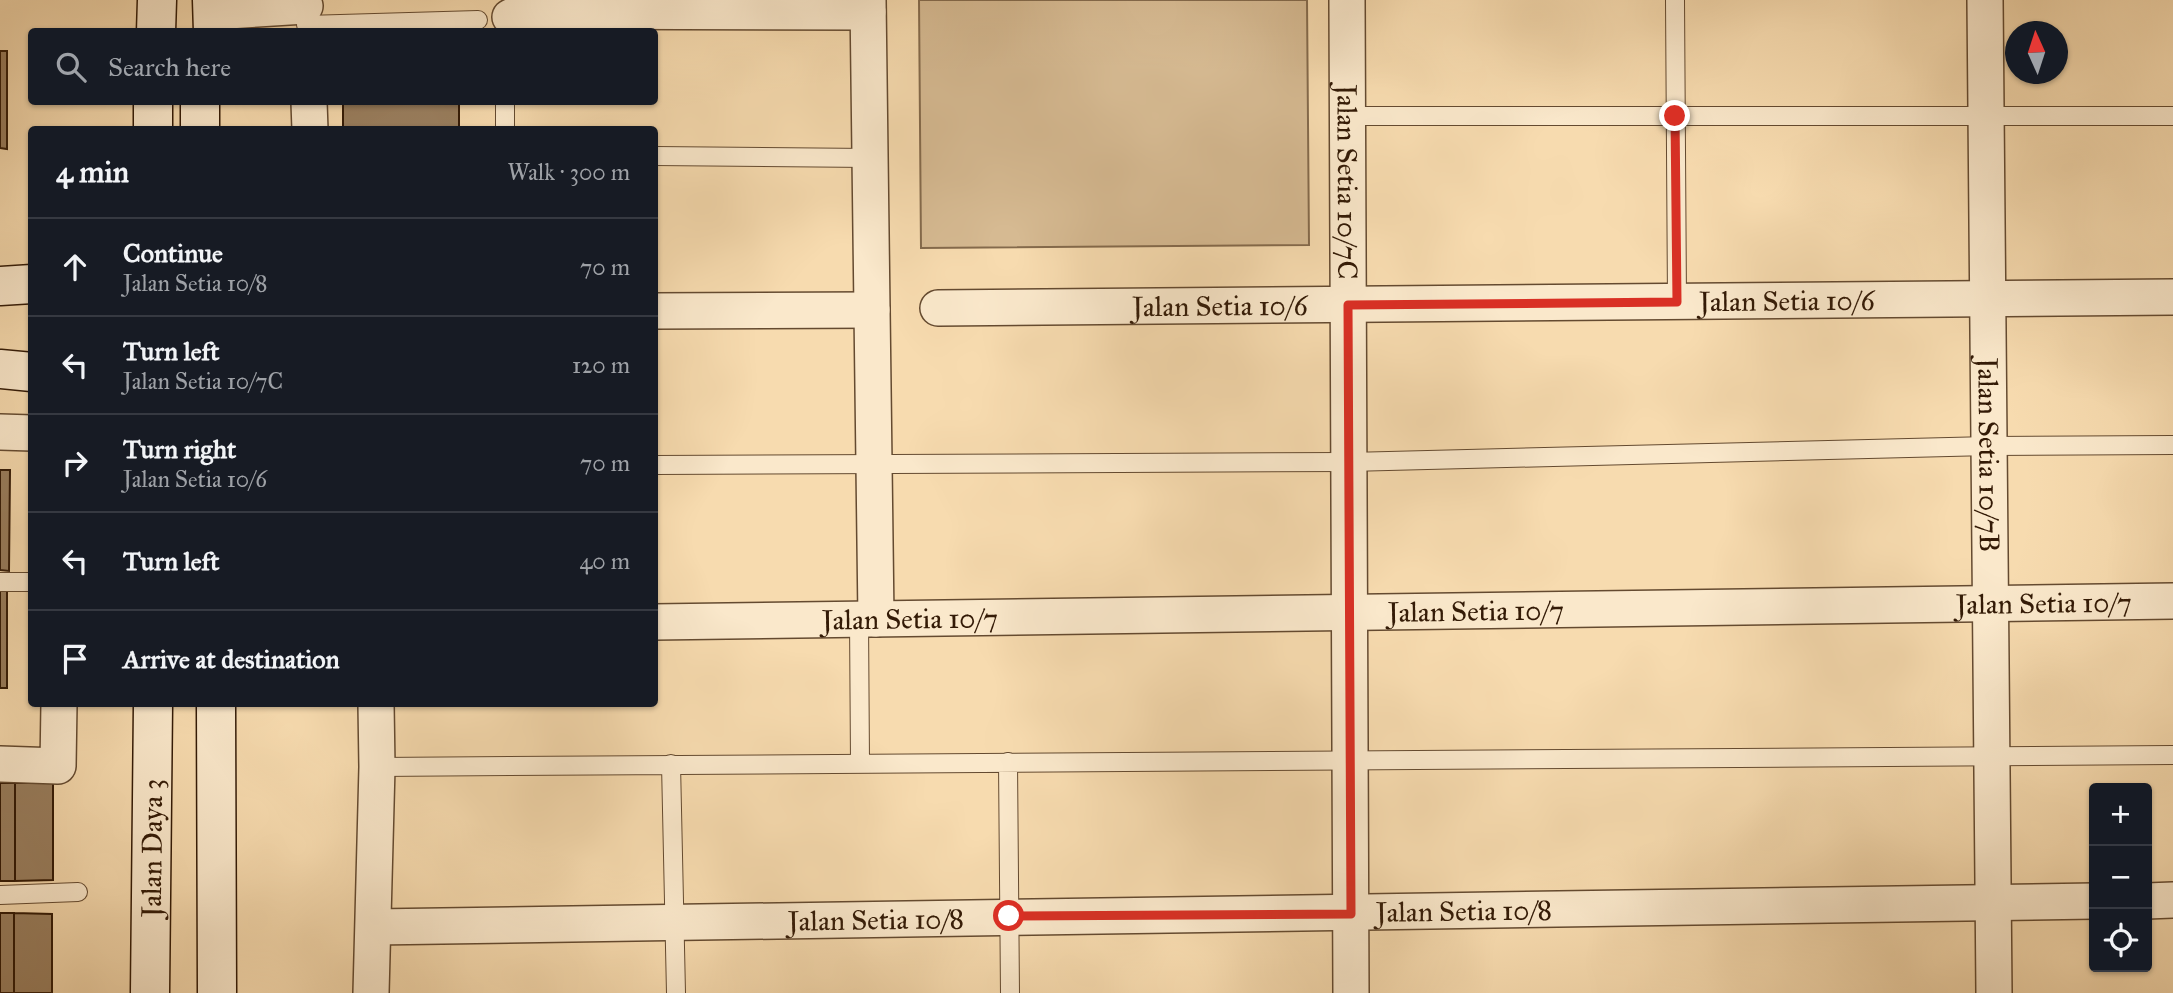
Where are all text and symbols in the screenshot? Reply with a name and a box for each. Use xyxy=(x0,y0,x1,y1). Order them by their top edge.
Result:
north arrow xyxy=(2005,21,2068,84)
search box xyxy=(28,28,658,105)
icon: search xyxy=(52,48,90,86)
text: Search here xyxy=(108,51,231,83)
street label: Jalan Setia 10/7C xyxy=(1330,81,1366,280)
route end xyxy=(1659,100,1690,131)
text: 4 min xyxy=(56,154,129,190)
text: Walk · 300 m xyxy=(507,158,630,186)
text: Continue xyxy=(123,237,223,269)
icon: ahead xyxy=(56,248,94,286)
text: 70 m xyxy=(580,253,630,281)
text: Jalan Setia 10/8 xyxy=(123,269,268,297)
street label: Jalan Setia 10/6 xyxy=(1696,282,1877,319)
street label: Jalan Setia 10/6 xyxy=(1129,287,1310,324)
text: Turn left xyxy=(123,335,219,367)
icon: left xyxy=(56,346,94,384)
text: 120 m xyxy=(572,351,630,379)
street label: Jalan Setia 10/7B xyxy=(1971,355,2008,552)
text: Jalan Setia 10/7C xyxy=(123,367,283,395)
text: Turn right xyxy=(123,433,236,465)
icon: right xyxy=(56,444,94,482)
text: 70 m xyxy=(580,449,630,477)
text: Jalan Setia 10/6 xyxy=(123,465,267,493)
icon: left xyxy=(56,542,94,580)
text: Turn left xyxy=(123,545,219,577)
text: 40 m xyxy=(580,547,630,575)
street label: Jalan Setia 10/7 xyxy=(1953,584,2132,622)
street label: Jalan Setia 10/7 xyxy=(1385,592,1564,629)
street label: Jalan Setia 10/7 xyxy=(819,600,998,637)
icon: arrive xyxy=(56,640,94,678)
text: Arrive at destination xyxy=(123,643,340,675)
street label: Jalan Daya 3 xyxy=(133,778,170,921)
map controls xyxy=(2089,783,2152,972)
button: + xyxy=(2089,783,2152,846)
button: − xyxy=(2089,846,2152,909)
street label: Jalan Setia 10/8 xyxy=(1373,892,1552,929)
route start xyxy=(993,900,1024,931)
street label: Jalan Setia 10/8 xyxy=(785,901,964,938)
button: locate xyxy=(2089,909,2152,972)

